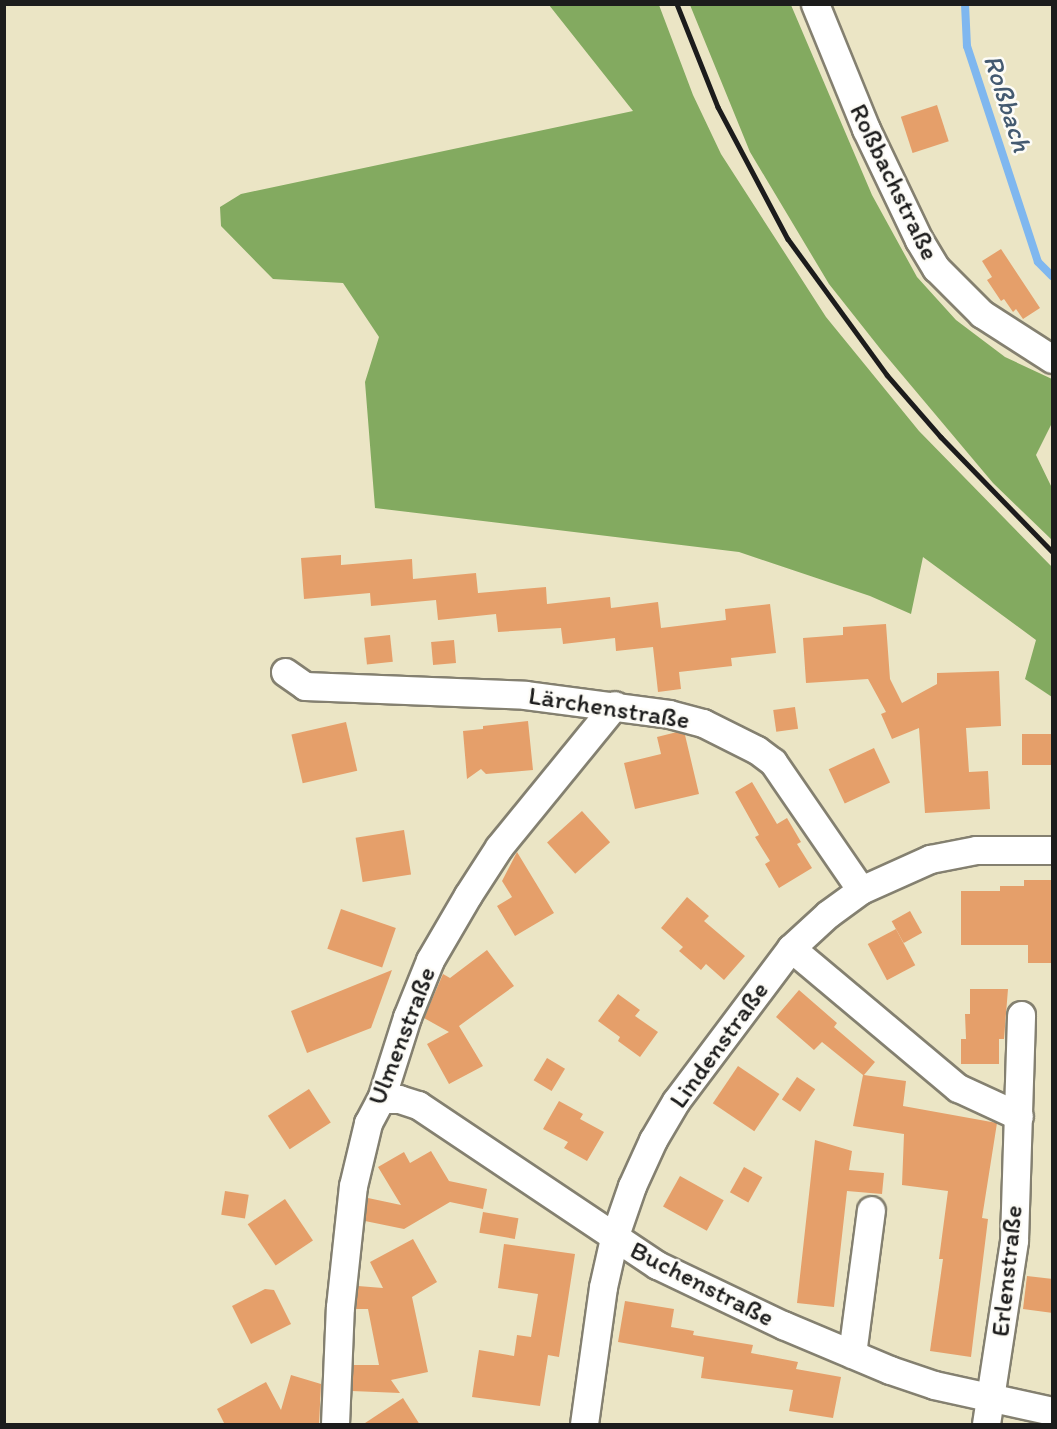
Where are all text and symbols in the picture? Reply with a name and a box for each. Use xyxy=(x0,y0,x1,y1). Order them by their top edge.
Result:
water label: Roßbach xyxy=(977,50,1039,156)
street label: Roßbachstraße xyxy=(843,99,945,265)
street label: Lärchenstraße xyxy=(526,680,692,736)
street label: Ulmenstraße xyxy=(361,962,443,1110)
street label: Lindenstraße xyxy=(663,976,775,1114)
street label: Erlenstraße xyxy=(985,1204,1029,1338)
street label: Buchenstraße xyxy=(625,1234,779,1334)

